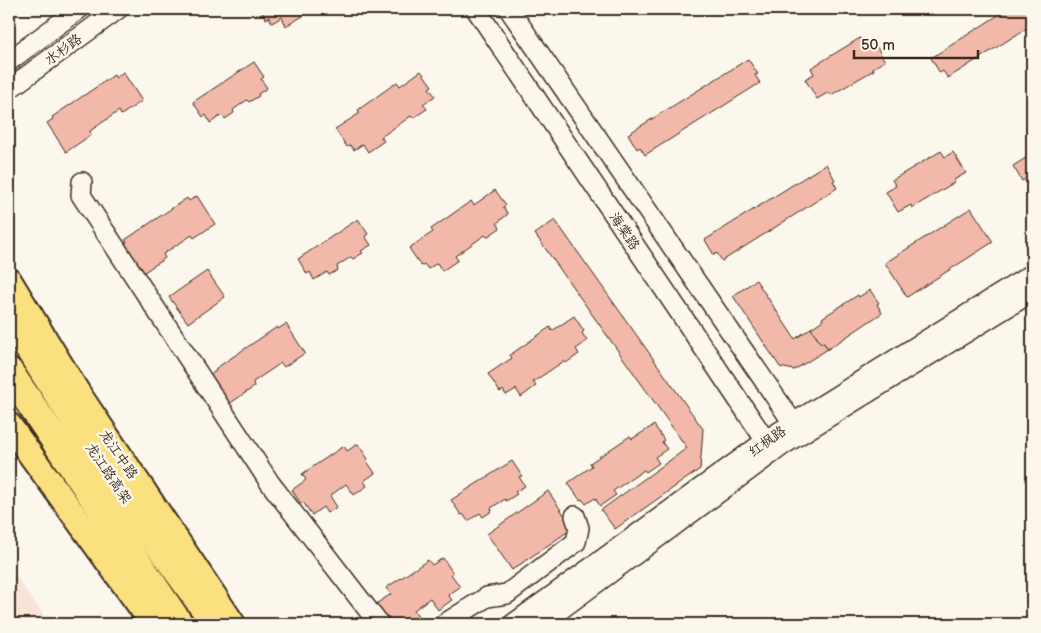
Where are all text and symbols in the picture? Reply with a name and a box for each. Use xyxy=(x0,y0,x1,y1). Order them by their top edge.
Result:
scale bar xyxy=(854,28,977,60)
street label: 水杉路 xyxy=(41,30,85,69)
text: 50 m xyxy=(861,36,895,55)
street label: 海棠路 xyxy=(606,209,643,253)
street label: 红枫路 xyxy=(745,422,789,460)
street label: 龙江中路 xyxy=(96,426,141,482)
street label: 龙江路高架 xyxy=(82,440,135,507)

